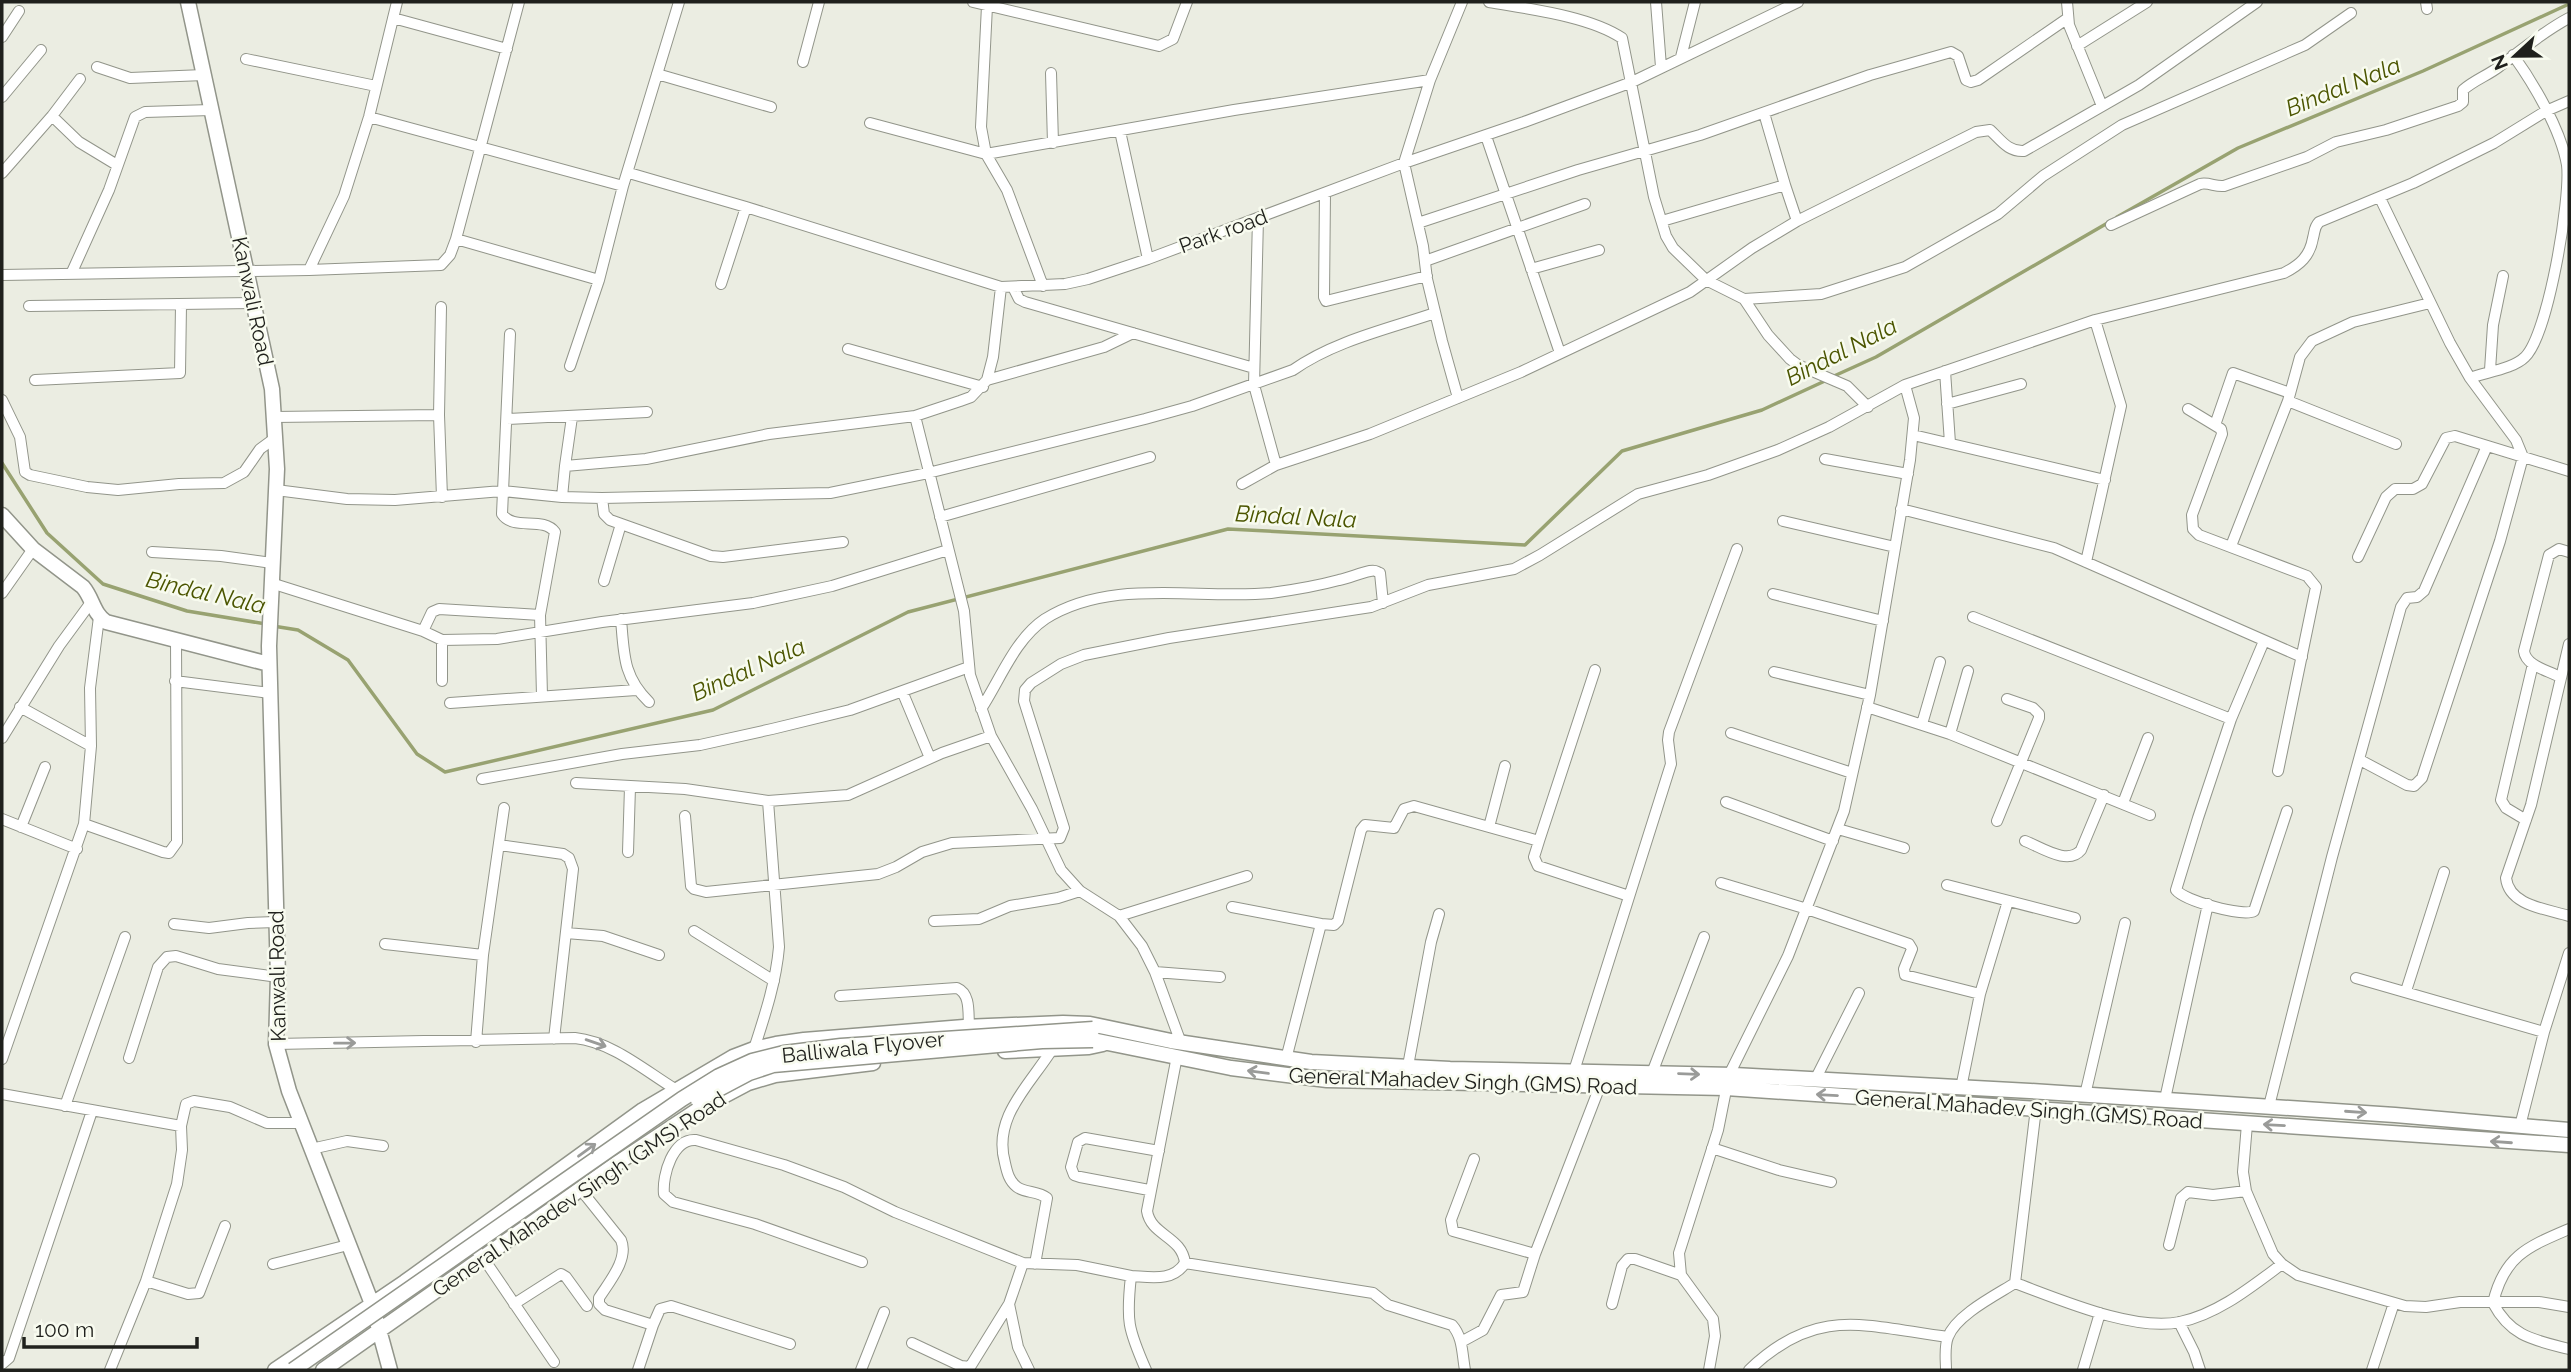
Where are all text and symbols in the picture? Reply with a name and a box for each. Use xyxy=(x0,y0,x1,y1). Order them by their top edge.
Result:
north arrow xyxy=(2480,21,2550,91)
water label: Bindal Nala xyxy=(2282,51,2405,121)
text: N xyxy=(2486,52,2512,73)
street label: Park road xyxy=(1175,203,1271,259)
street label: Kanwali Road xyxy=(227,234,279,368)
water label: Bindal Nala xyxy=(1781,311,1902,391)
water label: Bindal Nala xyxy=(1235,499,1358,533)
water label: Bindal Nala xyxy=(144,565,268,619)
water label: Bindal Nala xyxy=(687,632,809,706)
street label: Kanwali Road xyxy=(263,910,291,1042)
street label: Balliwala Flyover xyxy=(780,1026,946,1068)
one-way arrow xyxy=(333,1037,356,1050)
one-way arrow xyxy=(584,1038,606,1050)
street label: General Mahadev Singh (GMS) Road xyxy=(1288,1062,1638,1100)
one-way arrow xyxy=(1247,1065,1270,1078)
one-way arrow xyxy=(1677,1067,1700,1081)
street label: General Mahadev Singh (GMS) Road xyxy=(1854,1084,2204,1134)
street label: General Mahadev Singh (GMS) Road xyxy=(428,1086,730,1302)
one-way arrow xyxy=(1817,1088,1839,1101)
one-way arrow xyxy=(2344,1106,2367,1119)
one-way arrow xyxy=(2263,1118,2286,1131)
one-way arrow xyxy=(2490,1135,2513,1148)
one-way arrow xyxy=(577,1143,596,1158)
scale bar xyxy=(24,1306,198,1350)
text: 100 m xyxy=(35,1317,94,1342)

